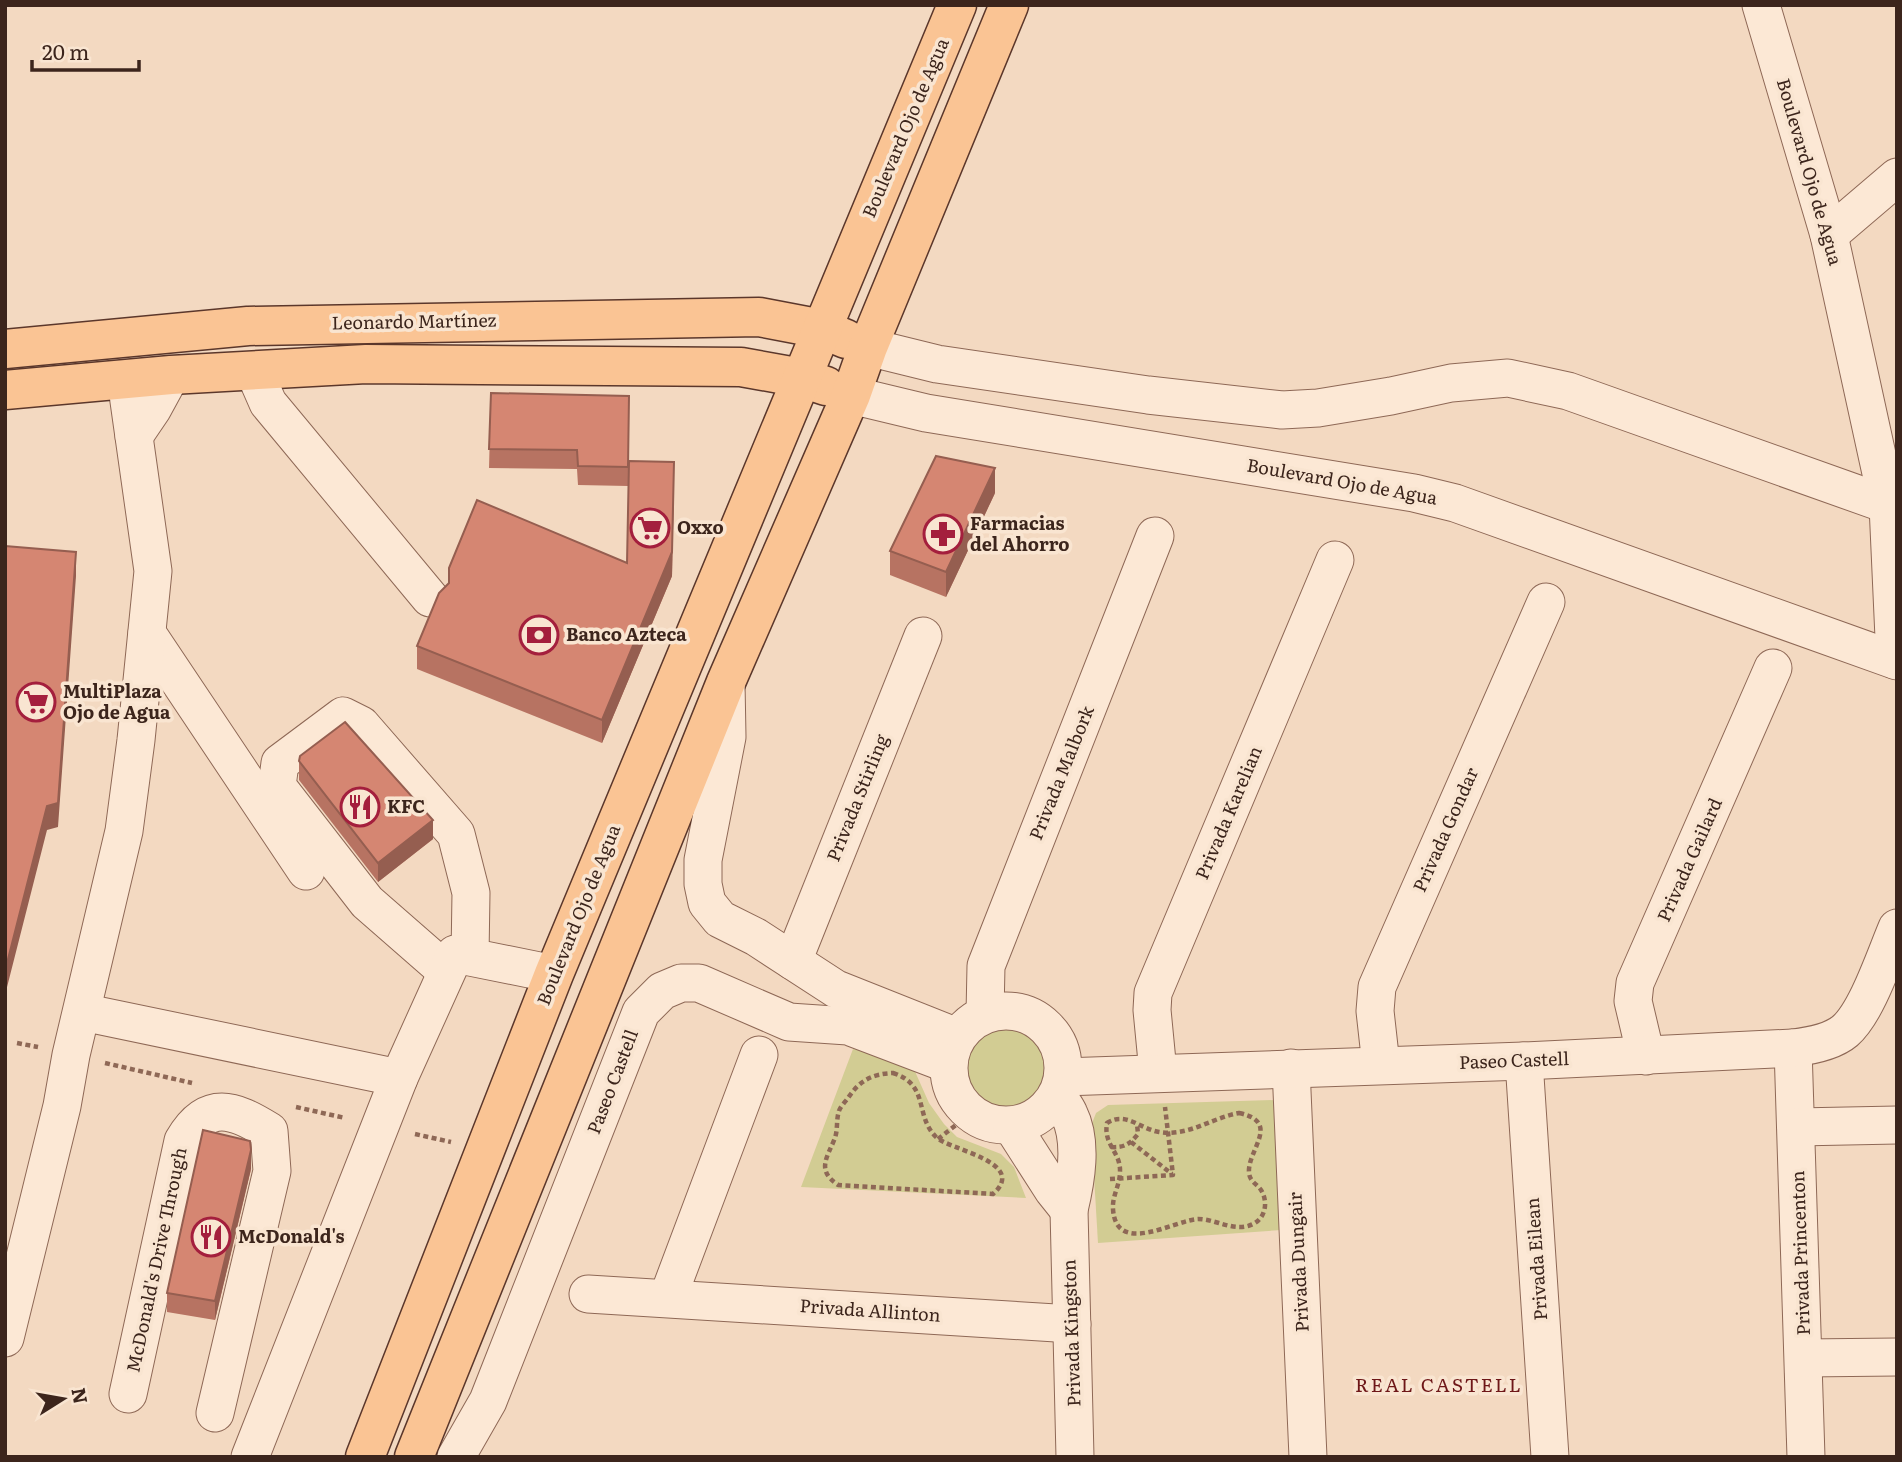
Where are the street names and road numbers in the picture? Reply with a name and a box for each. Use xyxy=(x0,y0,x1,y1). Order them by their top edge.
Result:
street label: Boulevard Ojo de Agua xyxy=(854,33,955,222)
street label: Boulevard Ojo de Agua xyxy=(1771,75,1850,268)
street label: Leonardo Martínez xyxy=(331,306,497,335)
street label: Boulevard Ojo de Agua xyxy=(1245,450,1440,511)
street label: Privada Malbork xyxy=(1021,700,1100,844)
street label: Privada Stirling xyxy=(819,729,895,865)
street label: Privada Karelian xyxy=(1187,741,1268,883)
street label: Privada Gondar xyxy=(1405,762,1484,896)
street label: Privada Gailard xyxy=(1649,793,1728,926)
street label: Boulevard Ojo de Agua xyxy=(529,820,626,1009)
street label: Paseo Castell xyxy=(579,1025,644,1138)
street label: Paseo Castell xyxy=(1458,1044,1569,1075)
street label: McDonald's Drive Through xyxy=(118,1144,193,1375)
street label: Privada Princenton xyxy=(1783,1170,1816,1336)
street label: Privada Dungair xyxy=(1280,1191,1315,1333)
street label: Privada Eilean xyxy=(1518,1197,1553,1321)
street label: Privada Kingston xyxy=(1054,1259,1087,1407)
street label: Privada Allinton xyxy=(799,1291,942,1328)

